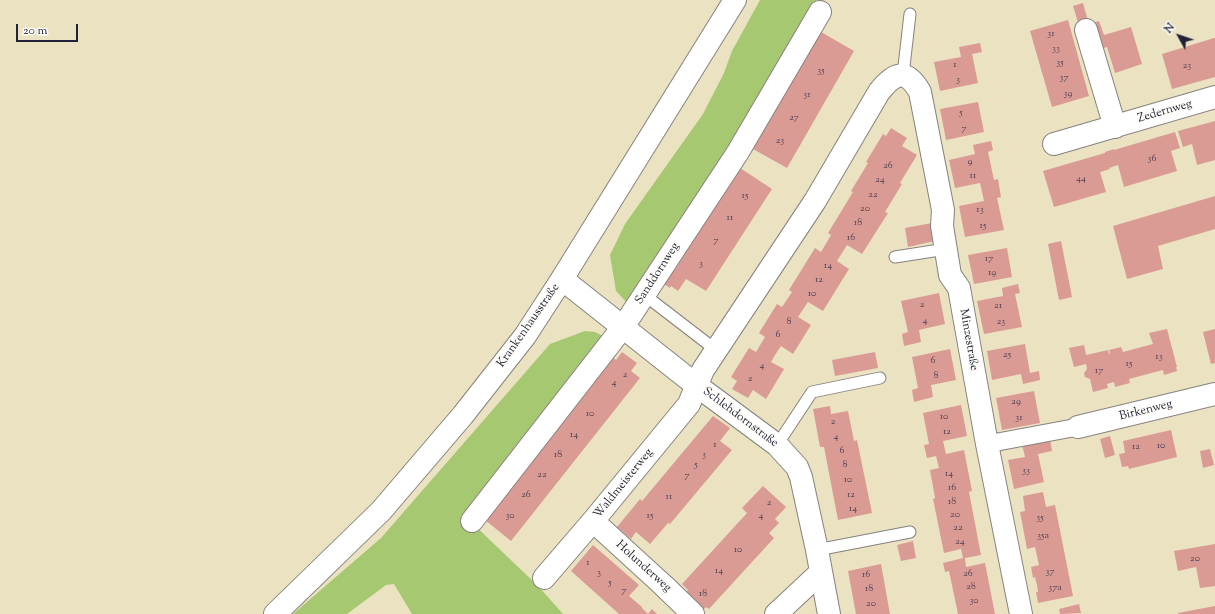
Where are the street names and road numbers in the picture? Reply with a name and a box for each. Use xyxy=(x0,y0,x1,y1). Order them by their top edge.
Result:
street label: Zedernweg xyxy=(1136,97,1194,127)
street label: Sanddornweg xyxy=(633,240,683,308)
street label: Krankenhausstraße xyxy=(495,281,563,371)
street label: Minzestraße xyxy=(955,308,981,372)
street label: Schlehdornstraße xyxy=(699,385,781,451)
street label: Birkenweg xyxy=(1118,397,1174,425)
street label: Waldmeisterweg xyxy=(591,446,657,522)
street label: Holunderweg xyxy=(612,538,674,596)

